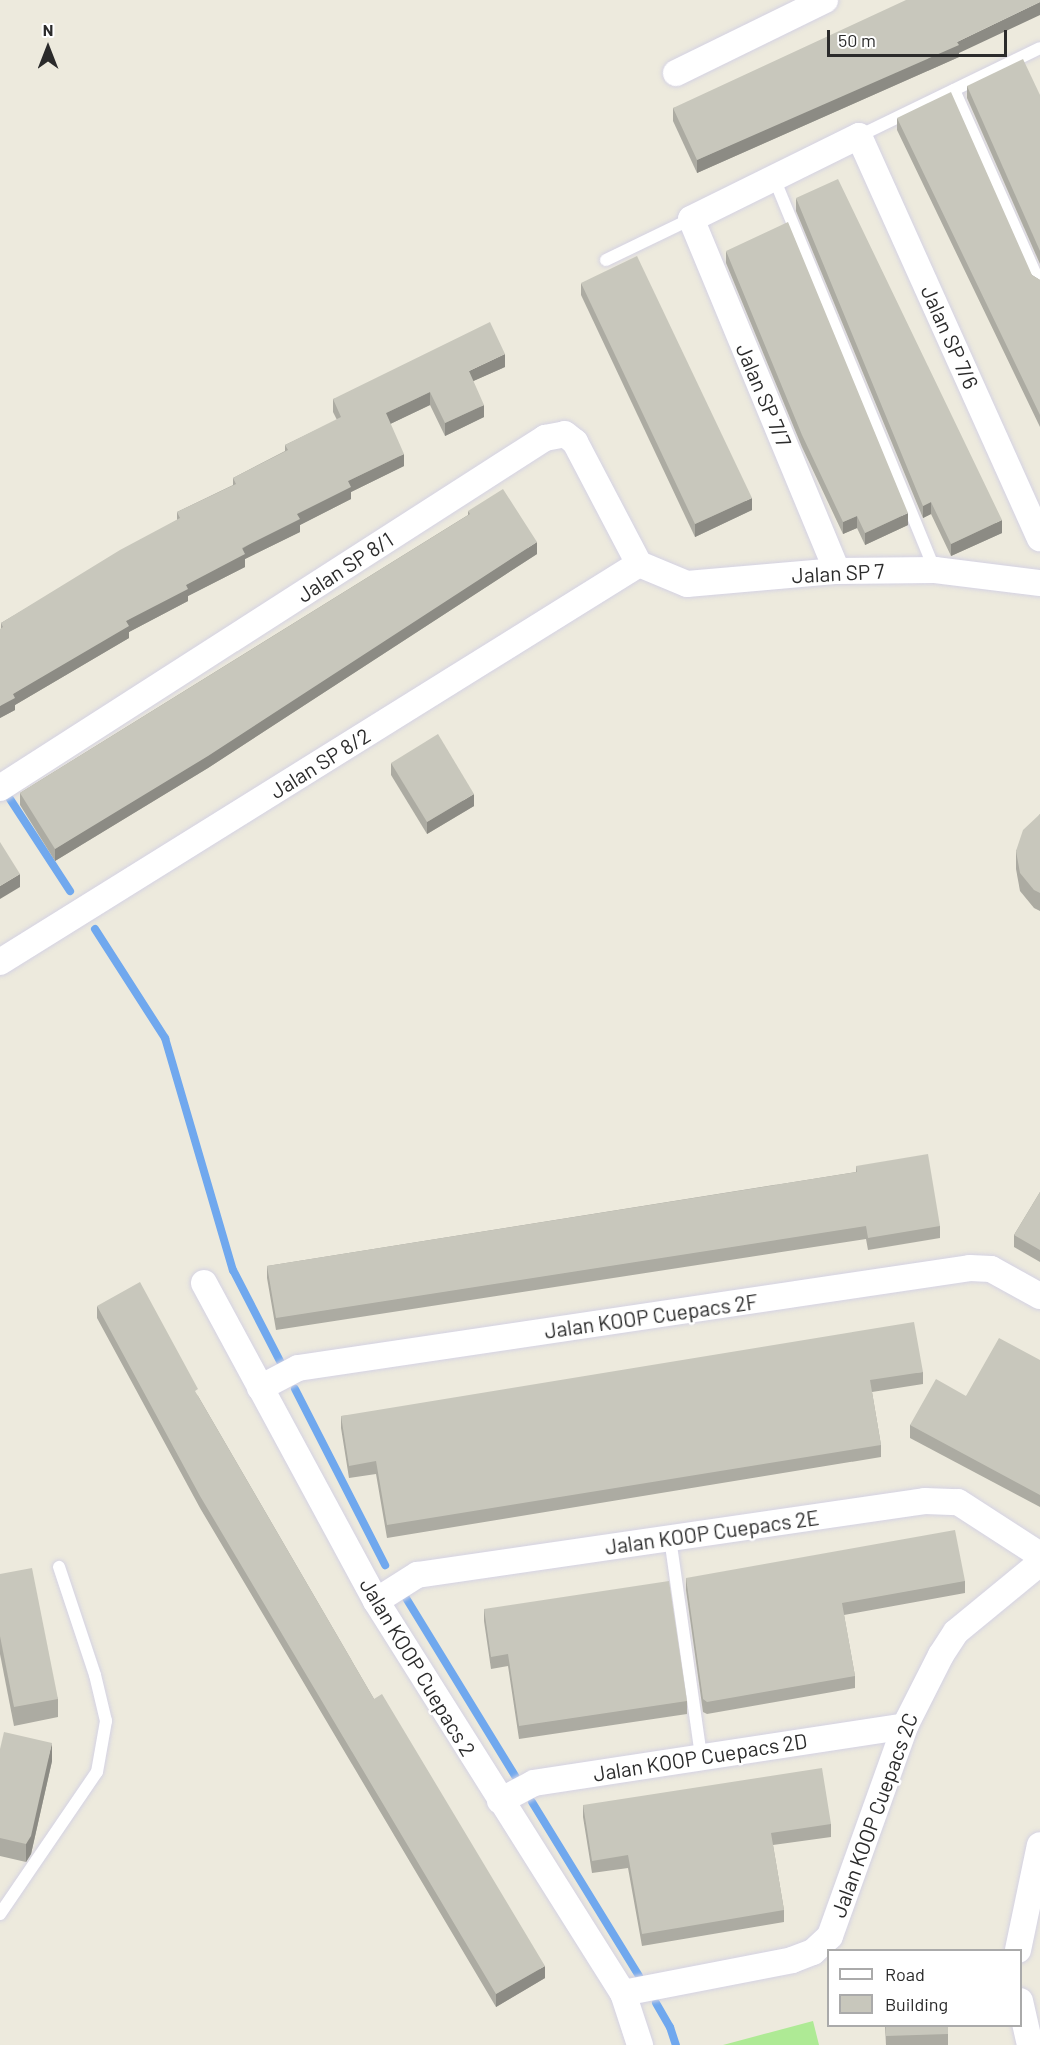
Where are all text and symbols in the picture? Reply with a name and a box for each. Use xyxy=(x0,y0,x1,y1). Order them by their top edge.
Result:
north arrow xyxy=(18,18,78,78)
scale bar xyxy=(830,18,1010,56)
text: N xyxy=(43,20,53,39)
text: 50 m xyxy=(838,29,876,51)
street label: Jalan SP 7/6 xyxy=(916,281,984,393)
street label: Jalan SP 7/7 xyxy=(731,340,797,450)
street label: Jalan SP 8/1 xyxy=(292,527,398,607)
street label: Jalan SP 7 xyxy=(791,558,885,588)
street label: Jalan SP 8/2 xyxy=(265,722,375,804)
street label: Jalan KOOP Cuepacs 2F xyxy=(543,1289,759,1343)
street label: Jalan KOOP Cuepacs 2E xyxy=(603,1504,821,1560)
street label: Jalan KOOP Cuepacs 2 xyxy=(355,1573,481,1761)
street label: Jalan KOOP Cuepacs 2C xyxy=(825,1709,923,1921)
street label: Jalan KOOP Cuepacs 2D xyxy=(591,1728,809,1786)
legend xyxy=(827,1949,1022,2027)
text: Road xyxy=(885,1963,925,1985)
text: Building xyxy=(885,1993,948,2015)

